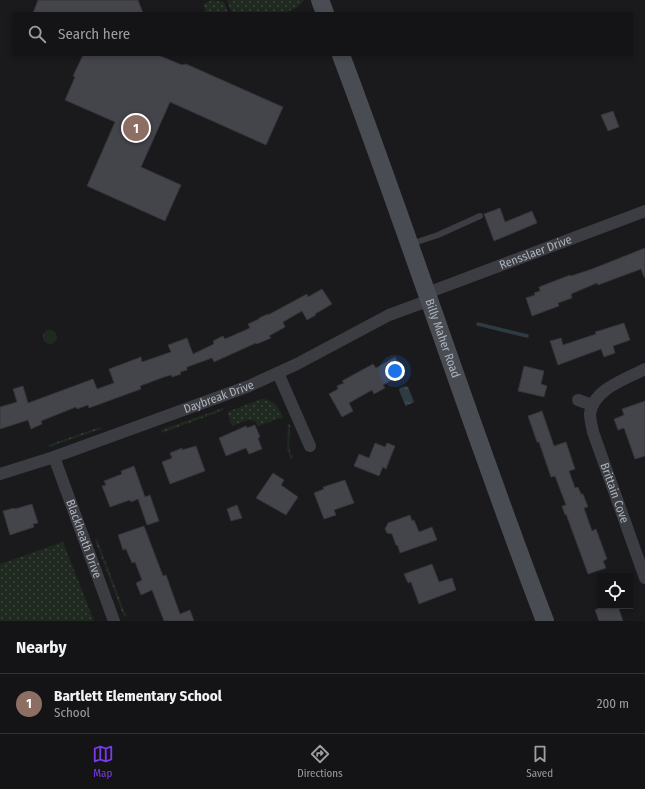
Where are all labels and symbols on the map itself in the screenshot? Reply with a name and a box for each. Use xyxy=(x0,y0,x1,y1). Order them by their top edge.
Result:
pin: 1 xyxy=(123,113,149,143)
street label: Rensslaer Drive xyxy=(497,232,574,272)
street label: Billy Maher Road xyxy=(422,297,463,380)
your location xyxy=(385,361,405,381)
street label: Daybreak Drive xyxy=(182,378,256,416)
street label: Brittain Cove xyxy=(598,461,632,525)
street label: Blackheath Drive xyxy=(63,497,105,580)

